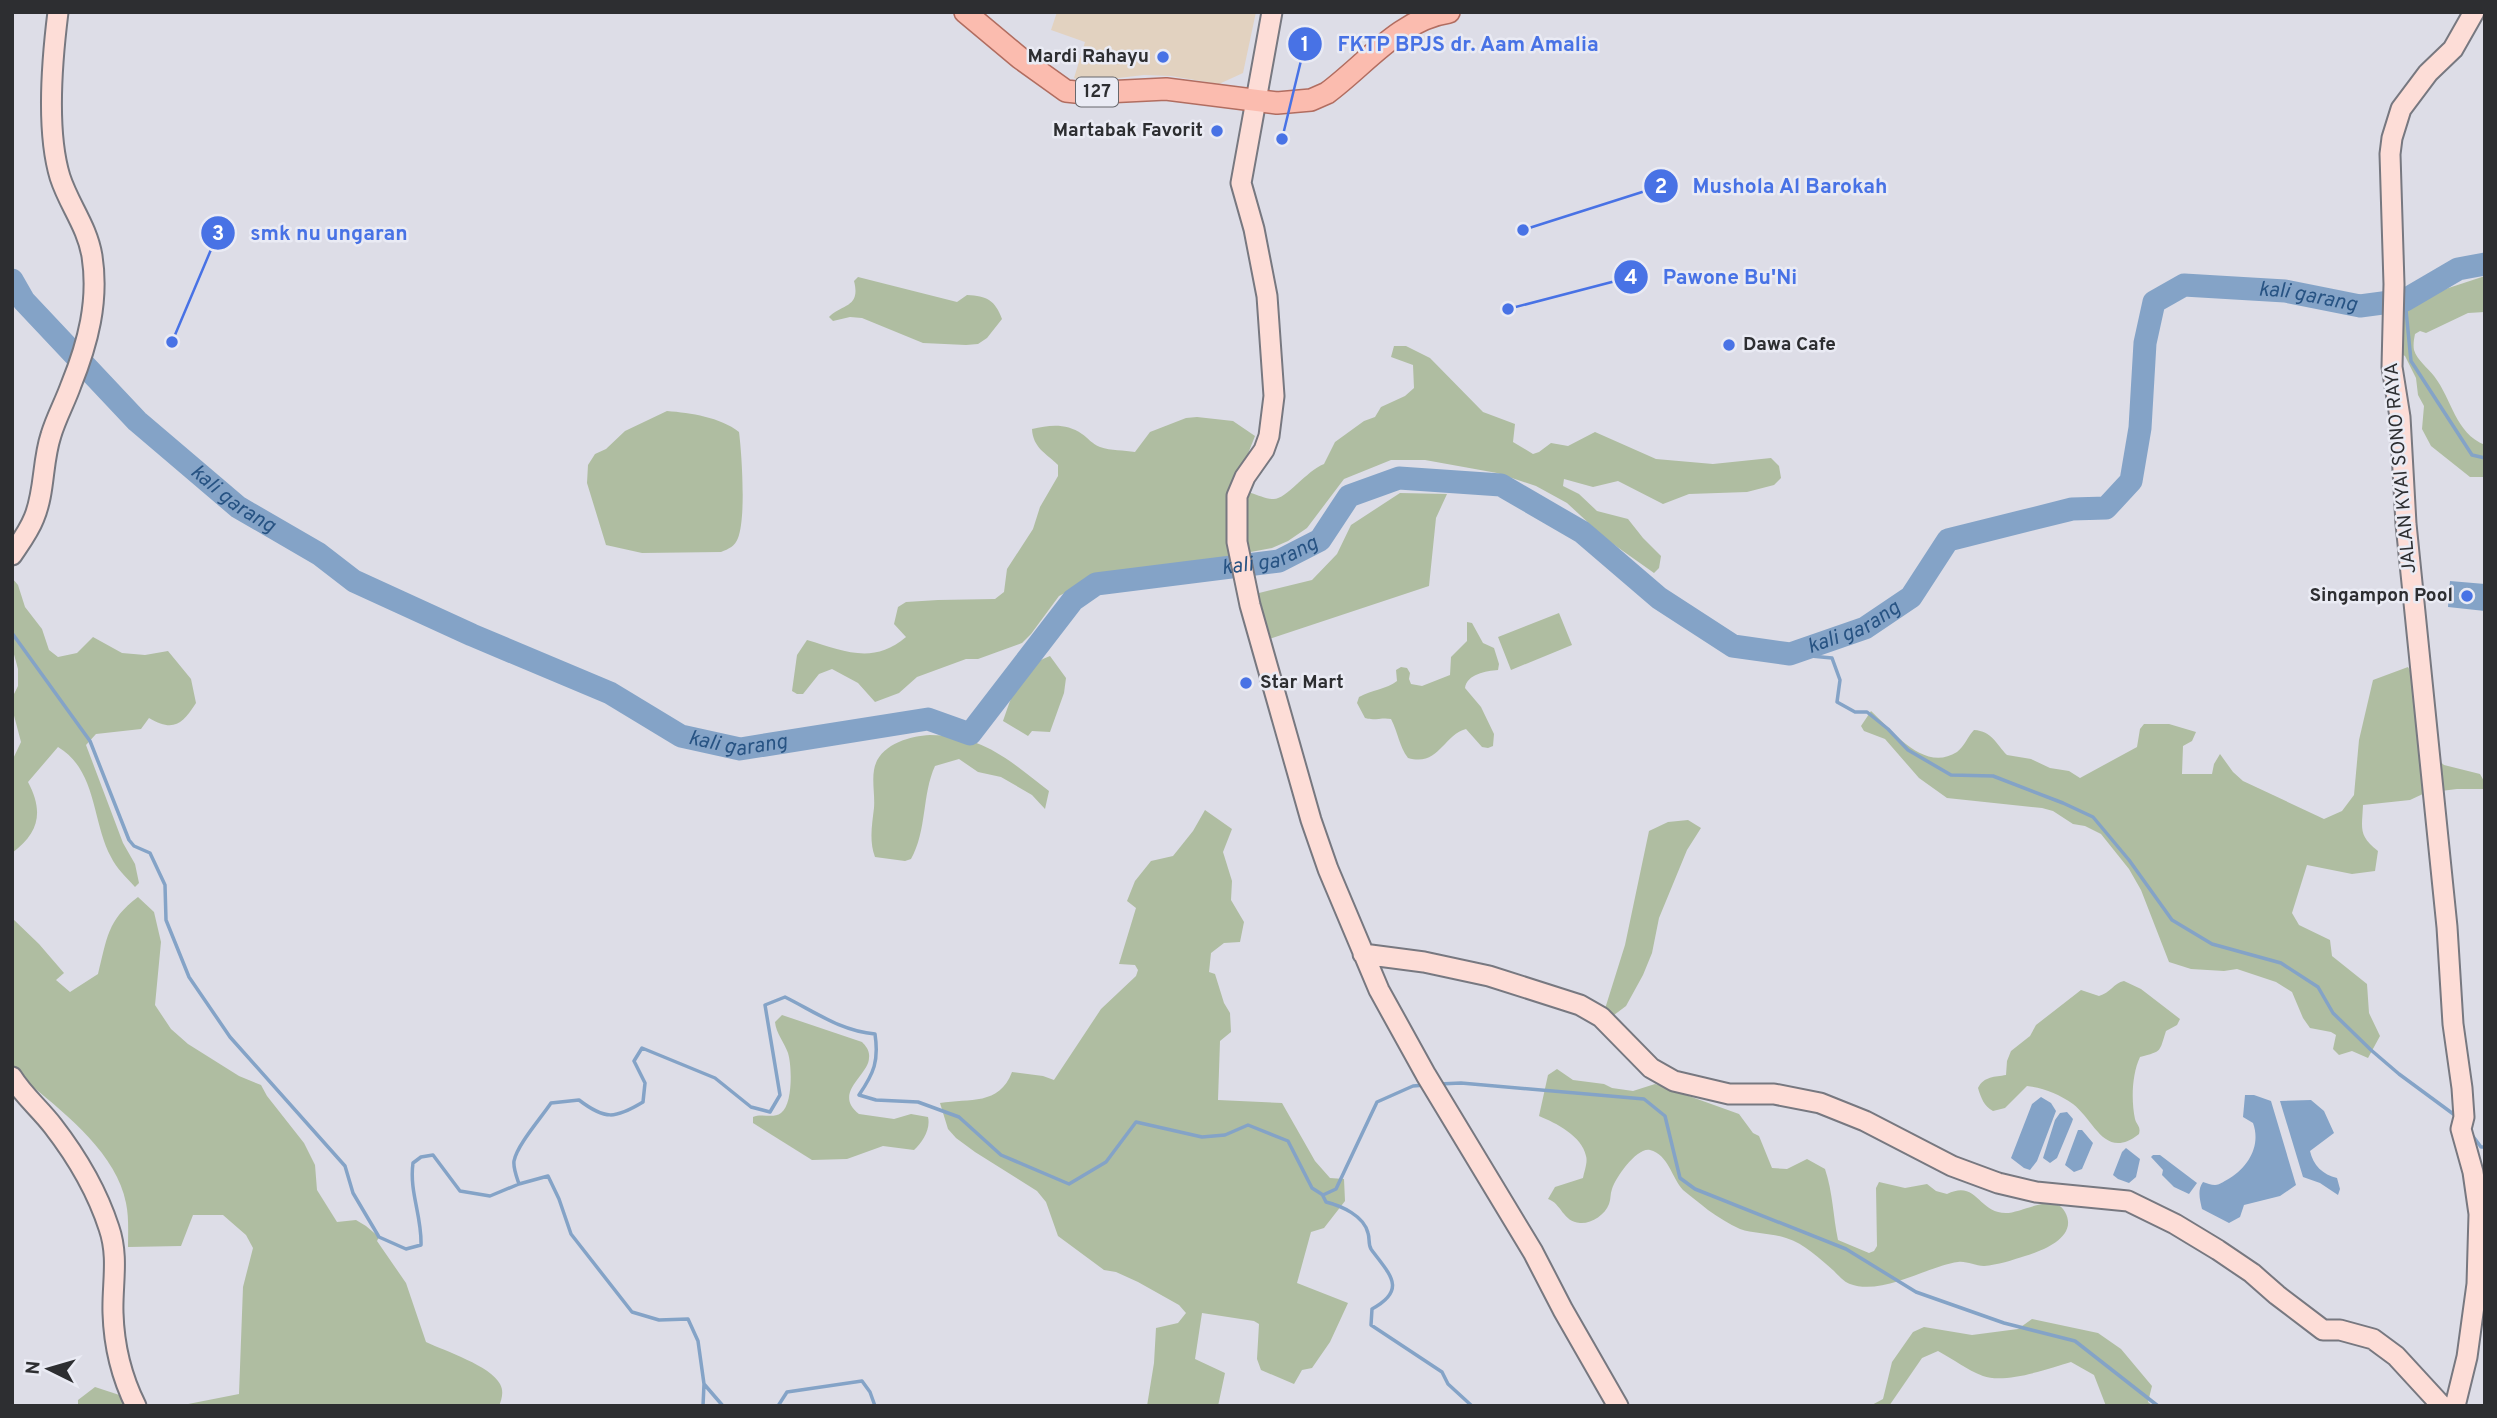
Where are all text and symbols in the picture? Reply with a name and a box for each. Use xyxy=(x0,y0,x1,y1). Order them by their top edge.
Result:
callout: FKTP BPJS dr. Aam Amalia xyxy=(1288,23,1613,65)
text: 1 xyxy=(1301,32,1309,59)
text: FKTP BPJS dr. Aam Amalia xyxy=(1337,32,1599,59)
place label: Mardi Rahayu xyxy=(1027,45,1149,69)
marker: Mardi Rahayu xyxy=(1155,49,1171,65)
road number: 127 xyxy=(1076,78,1118,106)
place label: Martabak Favorit xyxy=(1053,119,1203,143)
marker: Martabak Favorit xyxy=(1209,123,1225,139)
callout: Mushola Al Barokah xyxy=(1644,165,1902,207)
text: 2 xyxy=(1655,174,1667,201)
text: Mushola Al Barokah xyxy=(1693,174,1888,201)
callout: smk nu ungaran xyxy=(201,212,421,254)
text: 3 xyxy=(212,221,224,248)
text: smk nu ungaran xyxy=(250,221,408,248)
callout: Pawone Bu'Ni xyxy=(1614,256,1811,298)
text: 4 xyxy=(1624,265,1638,292)
text: Pawone Bu'Ni xyxy=(1663,265,1797,292)
water label: kali garang xyxy=(2257,276,2360,319)
place label: Dawa Cafe xyxy=(1743,333,1836,357)
marker: Dawa Cafe xyxy=(1721,337,1737,353)
street label: JALAN KYAI SONO RAYA xyxy=(2380,362,2422,574)
water label: kali garang xyxy=(185,459,281,540)
water label: kali garang xyxy=(1220,530,1323,582)
place label: Singampon Pool xyxy=(2309,584,2453,608)
marker: Singampon Pool xyxy=(2459,588,2475,604)
water label: kali garang xyxy=(1804,594,1906,660)
place label: Star Mart xyxy=(1260,671,1344,695)
marker: Star Mart xyxy=(1238,675,1254,691)
water label: kali garang xyxy=(686,725,790,763)
north arrow xyxy=(14,1334,84,1404)
text: N xyxy=(22,1360,47,1376)

